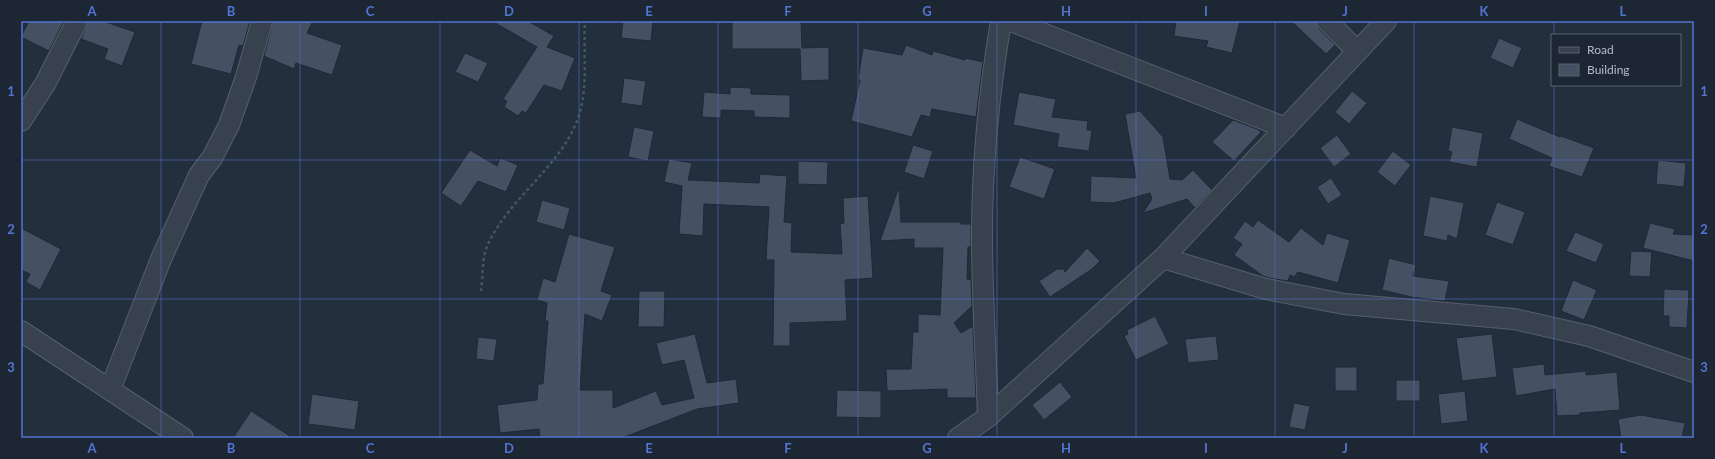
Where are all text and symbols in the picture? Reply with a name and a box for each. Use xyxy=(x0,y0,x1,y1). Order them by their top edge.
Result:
text: A xyxy=(86,3,97,19)
text: B xyxy=(227,3,236,19)
text: C xyxy=(366,3,375,19)
text: D xyxy=(504,3,514,19)
text: E xyxy=(645,3,653,19)
text: F xyxy=(784,3,792,19)
text: G xyxy=(922,3,932,19)
text: H xyxy=(1061,3,1071,19)
text: I xyxy=(1204,3,1208,19)
text: J xyxy=(1342,3,1348,19)
text: K xyxy=(1480,3,1490,19)
text: L xyxy=(1620,3,1627,19)
legend xyxy=(1551,34,1681,86)
text: Road xyxy=(1587,42,1614,57)
text: Building xyxy=(1587,62,1630,77)
text: 1 xyxy=(7,83,15,99)
text: 1 xyxy=(1700,83,1708,99)
text: 2 xyxy=(7,221,15,237)
text: 2 xyxy=(1700,221,1708,237)
text: 3 xyxy=(7,359,15,375)
text: 3 xyxy=(1700,359,1708,375)
text: A xyxy=(86,440,97,456)
text: B xyxy=(227,440,236,456)
text: C xyxy=(366,440,375,456)
text: D xyxy=(504,440,514,456)
text: E xyxy=(645,440,653,456)
text: F xyxy=(784,440,792,456)
text: G xyxy=(922,440,932,456)
text: H xyxy=(1061,440,1071,456)
text: I xyxy=(1204,440,1208,456)
text: J xyxy=(1342,440,1348,456)
text: K xyxy=(1480,440,1490,456)
text: L xyxy=(1620,440,1627,456)

